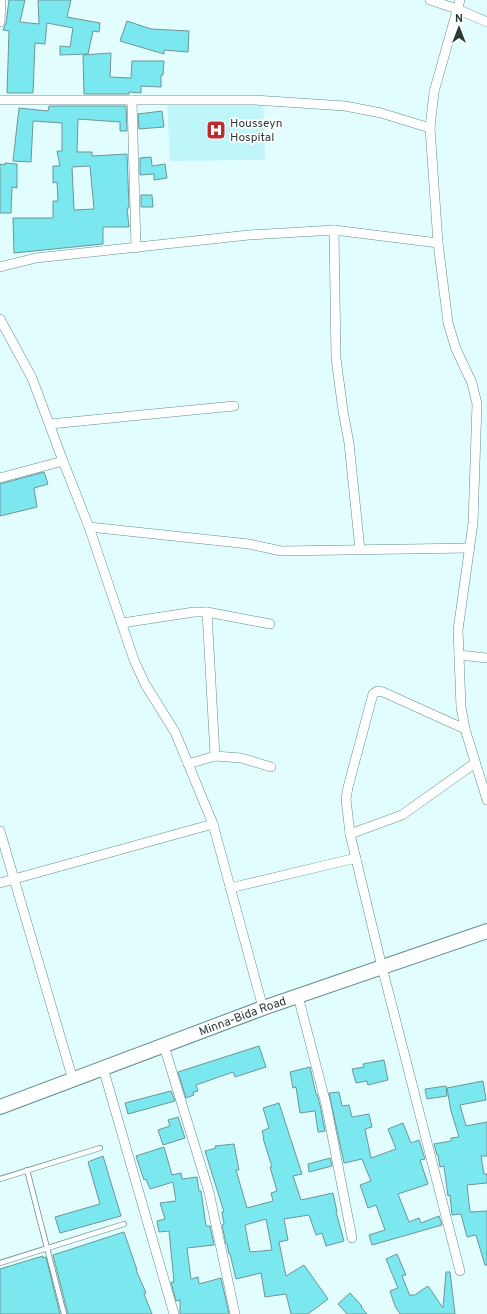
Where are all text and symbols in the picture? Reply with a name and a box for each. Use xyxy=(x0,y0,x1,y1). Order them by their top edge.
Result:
north arrow xyxy=(439,8,479,48)
text: N xyxy=(455,12,463,26)
place label: Housseyn Hospital xyxy=(230,116,282,146)
hospital icon: Housseyn Hospital xyxy=(205,119,227,141)
street label: Minna-Bida Road xyxy=(197,994,289,1040)

